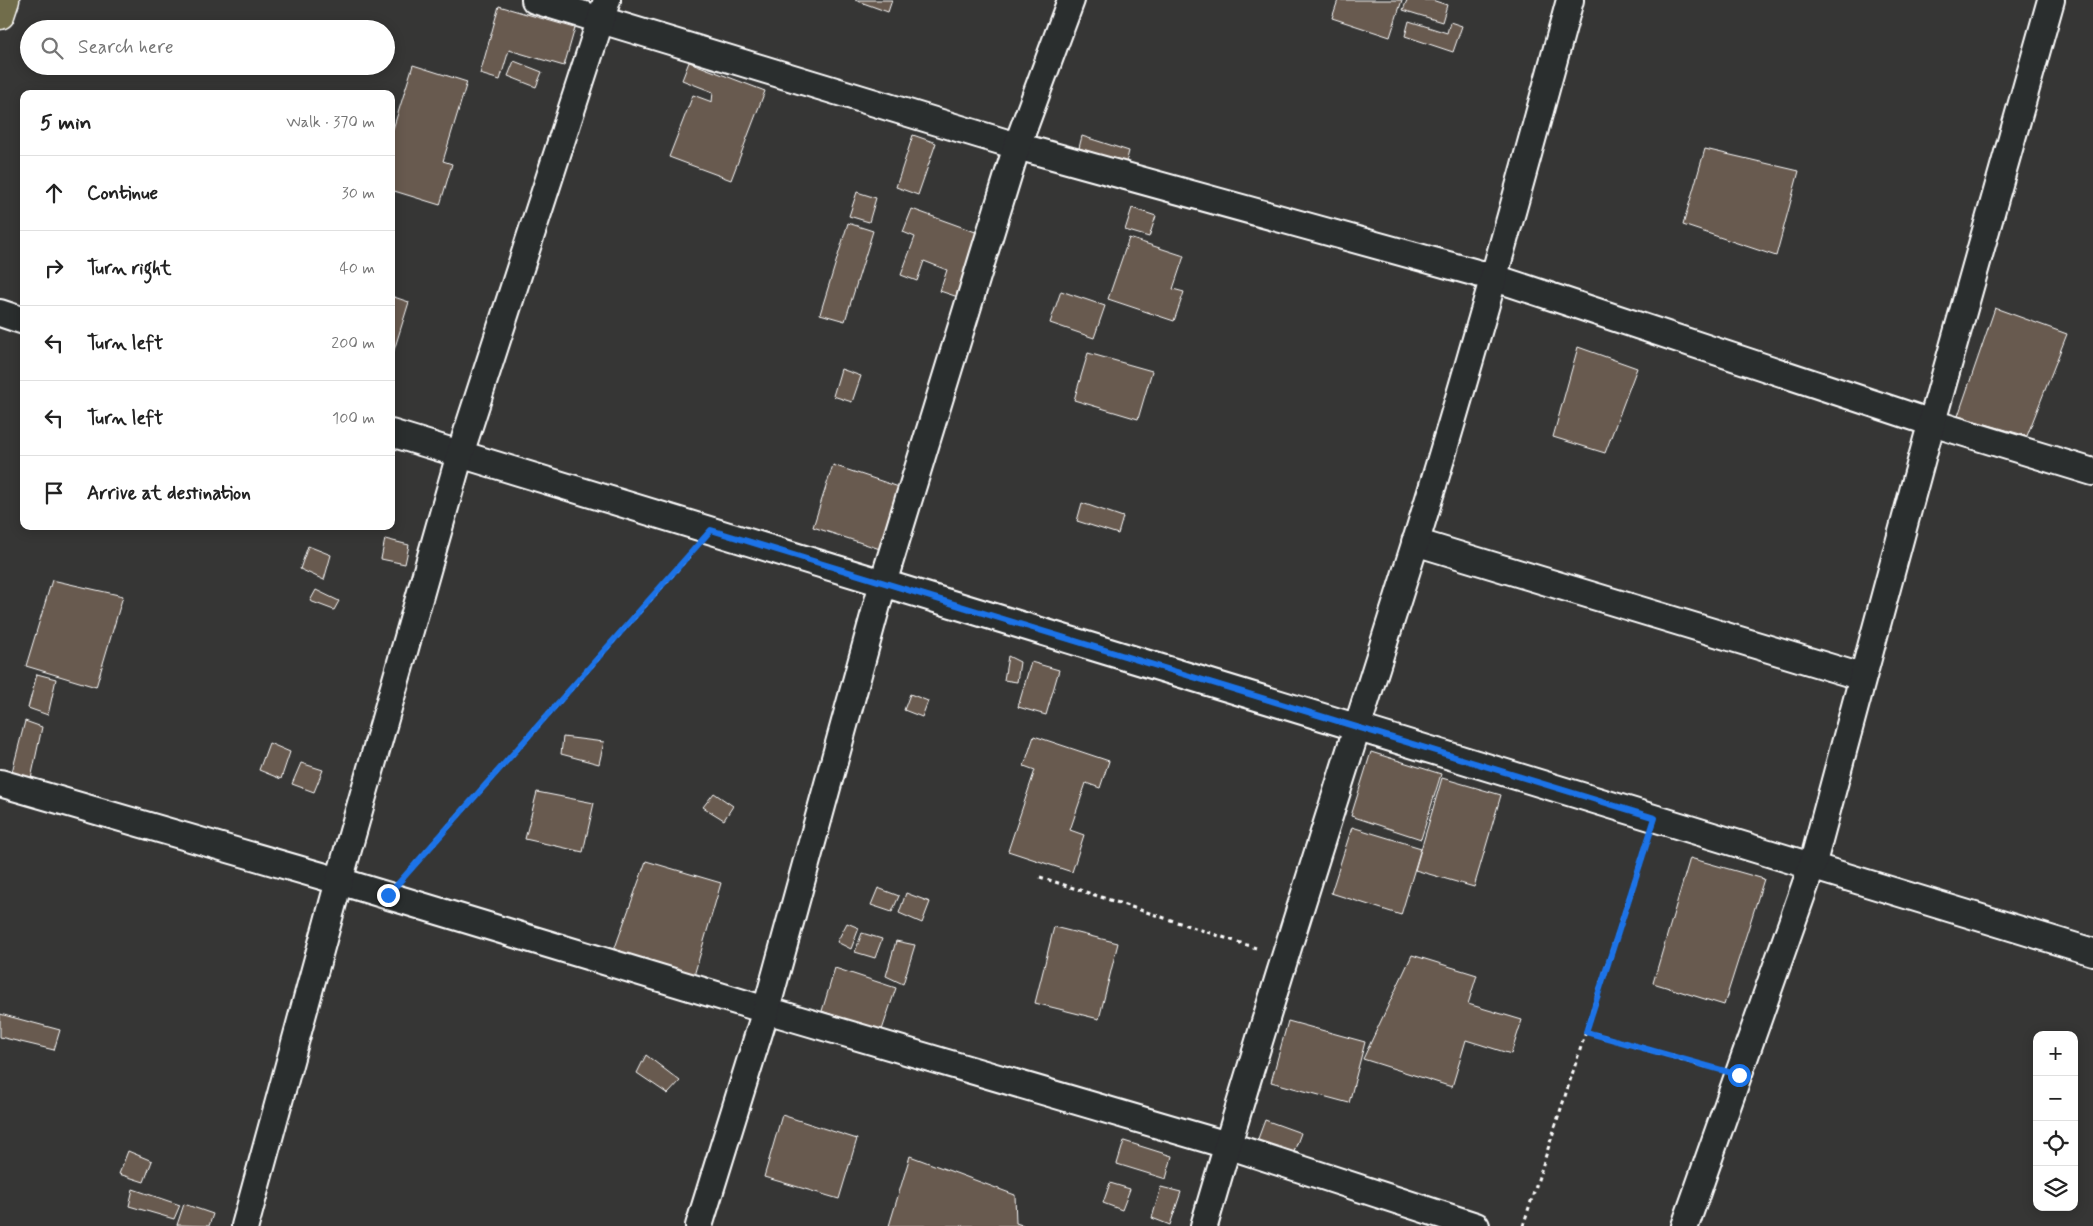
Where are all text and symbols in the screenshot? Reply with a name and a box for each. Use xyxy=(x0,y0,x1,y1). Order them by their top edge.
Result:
search box xyxy=(20,20,395,75)
icon: search xyxy=(38,34,66,62)
text: Search here xyxy=(78,35,174,60)
text: 5 min xyxy=(40,109,92,137)
text: Walk · 370 m xyxy=(286,112,375,133)
icon: ahead xyxy=(40,179,68,207)
text: Continue xyxy=(87,181,158,206)
text: 30 m xyxy=(342,183,375,204)
icon: right xyxy=(40,254,68,282)
text: Turn right xyxy=(87,256,171,281)
text: 40 m xyxy=(339,258,375,279)
icon: left xyxy=(40,329,68,357)
text: Turn left xyxy=(87,331,163,356)
text: 200 m xyxy=(331,333,375,354)
icon: left xyxy=(40,404,68,432)
text: Turn left xyxy=(87,406,163,431)
text: 100 m xyxy=(332,408,375,429)
icon: arrive xyxy=(40,479,68,507)
text: Arrive at destination xyxy=(87,481,251,506)
route end xyxy=(377,884,400,907)
map controls xyxy=(2033,1031,2078,1211)
button: + xyxy=(2033,1031,2078,1076)
route start xyxy=(1728,1064,1751,1087)
button: − xyxy=(2033,1076,2078,1121)
button: locate xyxy=(2033,1121,2078,1166)
button: layers xyxy=(2033,1166,2078,1211)

